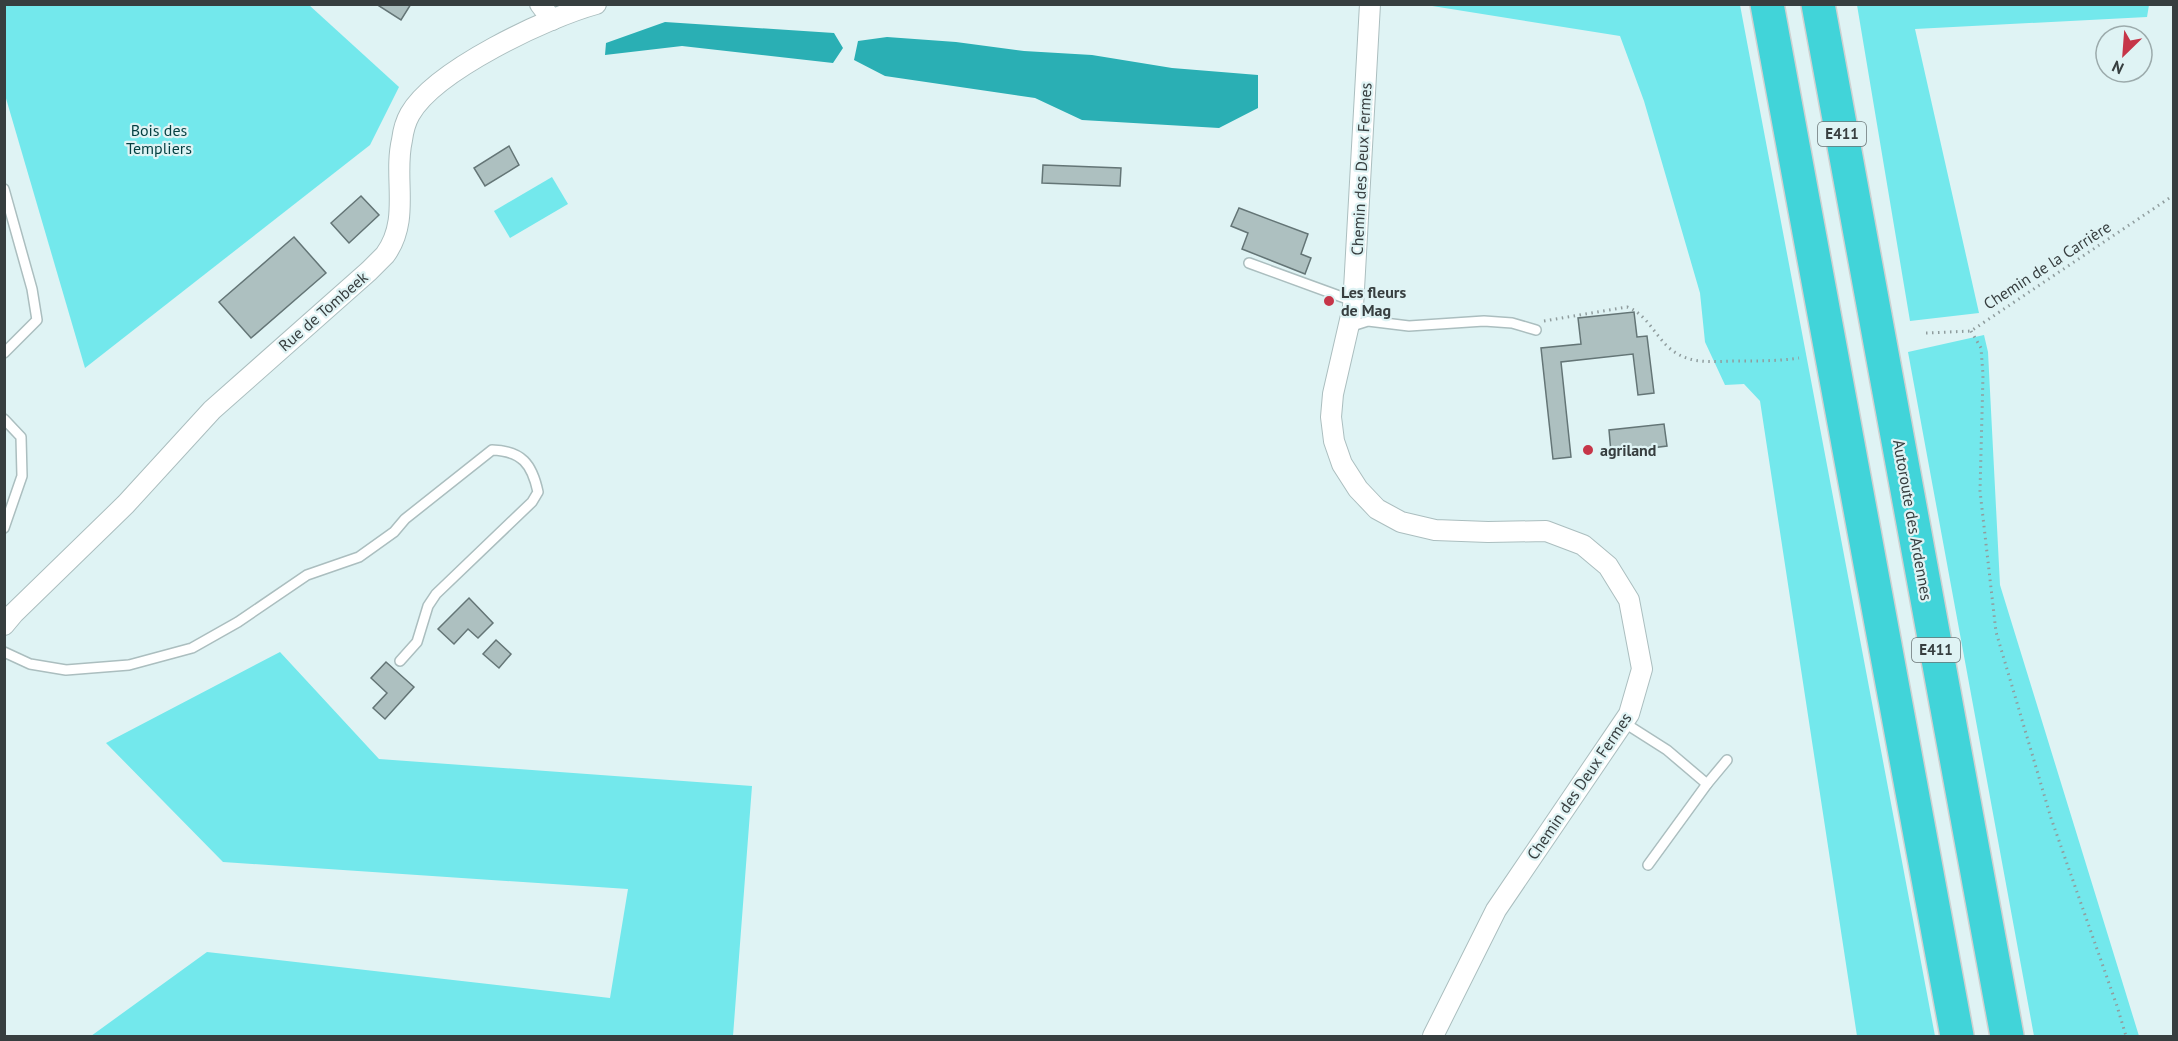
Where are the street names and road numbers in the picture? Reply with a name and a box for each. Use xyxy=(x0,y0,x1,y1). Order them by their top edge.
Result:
street label: Chemin des Deux Fermes xyxy=(1346,82,1376,256)
road number: E411 xyxy=(1818,122,1866,146)
street label: Chemin de la Carrière xyxy=(1980,216,2114,314)
street label: Rue de Tombeek xyxy=(274,267,372,355)
street label: Autoroute des Ardennes xyxy=(1889,438,1937,602)
road number: E411 xyxy=(1912,638,1960,662)
street label: Chemin des Deux Fermes xyxy=(1522,708,1636,863)

